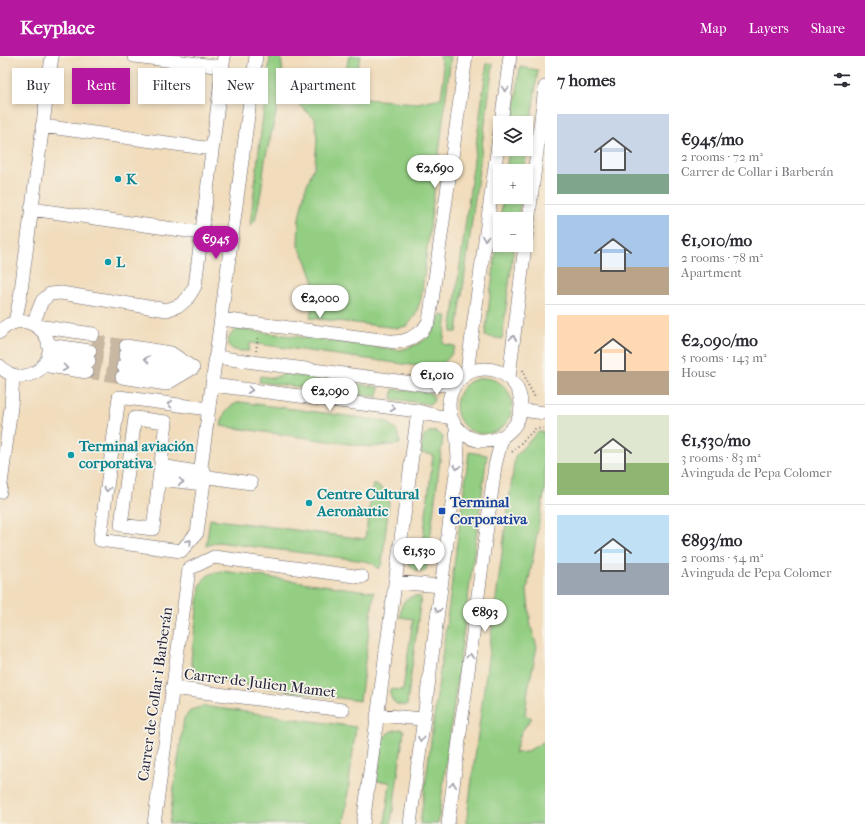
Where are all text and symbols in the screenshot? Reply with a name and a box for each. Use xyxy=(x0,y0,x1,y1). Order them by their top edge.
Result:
text: Keyplace xyxy=(20,17,95,39)
text: Map xyxy=(700,20,727,37)
text: Layers xyxy=(749,20,789,37)
text: Share xyxy=(811,20,845,37)
chip: Buy xyxy=(12,68,64,104)
chip: Rent xyxy=(72,68,130,104)
chip: Filters xyxy=(138,68,205,104)
chip: New xyxy=(213,68,268,104)
chip: Apartment xyxy=(276,68,370,104)
icon: filters xyxy=(831,69,853,91)
text: 7 homes xyxy=(557,70,616,90)
one-way arrow xyxy=(501,86,510,93)
map controls xyxy=(493,116,533,252)
button: layers xyxy=(493,116,533,156)
text: €945/mo xyxy=(681,129,744,149)
icon: home xyxy=(589,130,637,178)
text: 2 rooms · 72 m² xyxy=(681,149,763,164)
pin: €2,690 xyxy=(402,155,468,189)
text: €2,690 xyxy=(416,160,454,175)
button: + xyxy=(493,164,533,204)
text: Carrer de Collar i Barberán xyxy=(681,164,834,179)
place label: K xyxy=(126,170,138,188)
marker: K xyxy=(113,174,123,184)
button: − xyxy=(493,212,533,252)
pin: €945 xyxy=(192,226,240,260)
text: €1,010/mo xyxy=(681,230,752,250)
text: €945 xyxy=(202,231,230,246)
icon: home xyxy=(589,231,637,279)
one-way arrow xyxy=(481,235,490,241)
text: 2 rooms · 78 m² xyxy=(681,250,763,265)
place label: L xyxy=(116,253,126,271)
marker: L xyxy=(103,257,113,267)
text: Apartment xyxy=(681,265,742,280)
pin: €2,000 xyxy=(287,285,353,319)
text: €2,000 xyxy=(301,290,339,305)
text: €2,090/mo xyxy=(681,330,758,350)
icon: home xyxy=(589,331,637,379)
one-way arrow xyxy=(509,335,518,341)
text: 5 rooms · 143 m² xyxy=(681,350,767,365)
one-way arrow xyxy=(144,355,150,364)
pin: €1,010 xyxy=(404,362,470,396)
one-way arrow xyxy=(62,363,68,372)
text: House xyxy=(681,365,716,380)
text: €1,010 xyxy=(420,367,454,382)
pin: €2,090 xyxy=(297,378,363,412)
text: €2,090 xyxy=(311,383,349,398)
one-way arrow xyxy=(247,385,253,394)
one-way arrow xyxy=(167,400,173,409)
one-way arrow xyxy=(390,403,396,412)
text: €1,530/mo xyxy=(681,430,751,450)
icon: home xyxy=(589,431,637,479)
place label: Terminal aviación corporativa xyxy=(78,437,195,472)
marker: Terminal aviación corporativa xyxy=(66,450,76,460)
text: 3 rooms · 83 m² xyxy=(681,450,761,465)
one-way arrow xyxy=(453,464,462,470)
text: Avinguda de Pepa Colomer xyxy=(681,465,832,480)
one-way arrow xyxy=(178,477,184,486)
place label: Centre Cultural Aeronàutic xyxy=(316,485,420,520)
one-way arrow xyxy=(103,486,112,493)
place label: Terminal Corporativa xyxy=(449,493,528,528)
marker: Centre Cultural Aeronàutic xyxy=(304,498,314,508)
marker: Terminal Corporativa xyxy=(437,506,447,516)
text: €893/mo xyxy=(681,530,742,550)
icon: home xyxy=(589,531,637,579)
pin: €1,530 xyxy=(386,538,452,572)
one-way arrow xyxy=(184,540,191,547)
text: €1,530 xyxy=(403,543,435,558)
text: 2 rooms · 54 m² xyxy=(681,550,763,565)
text: Avinguda de Pepa Colomer xyxy=(681,565,832,580)
pin: €893 xyxy=(461,599,509,633)
text: €893 xyxy=(472,604,498,619)
street label: Carrer de Collar i Barberán xyxy=(134,605,176,782)
one-way arrow xyxy=(434,607,443,613)
one-way arrow xyxy=(465,653,474,660)
street label: Carrer de Julien Mamet xyxy=(183,665,338,701)
one-way arrow xyxy=(417,736,426,742)
one-way arrow xyxy=(448,782,457,788)

